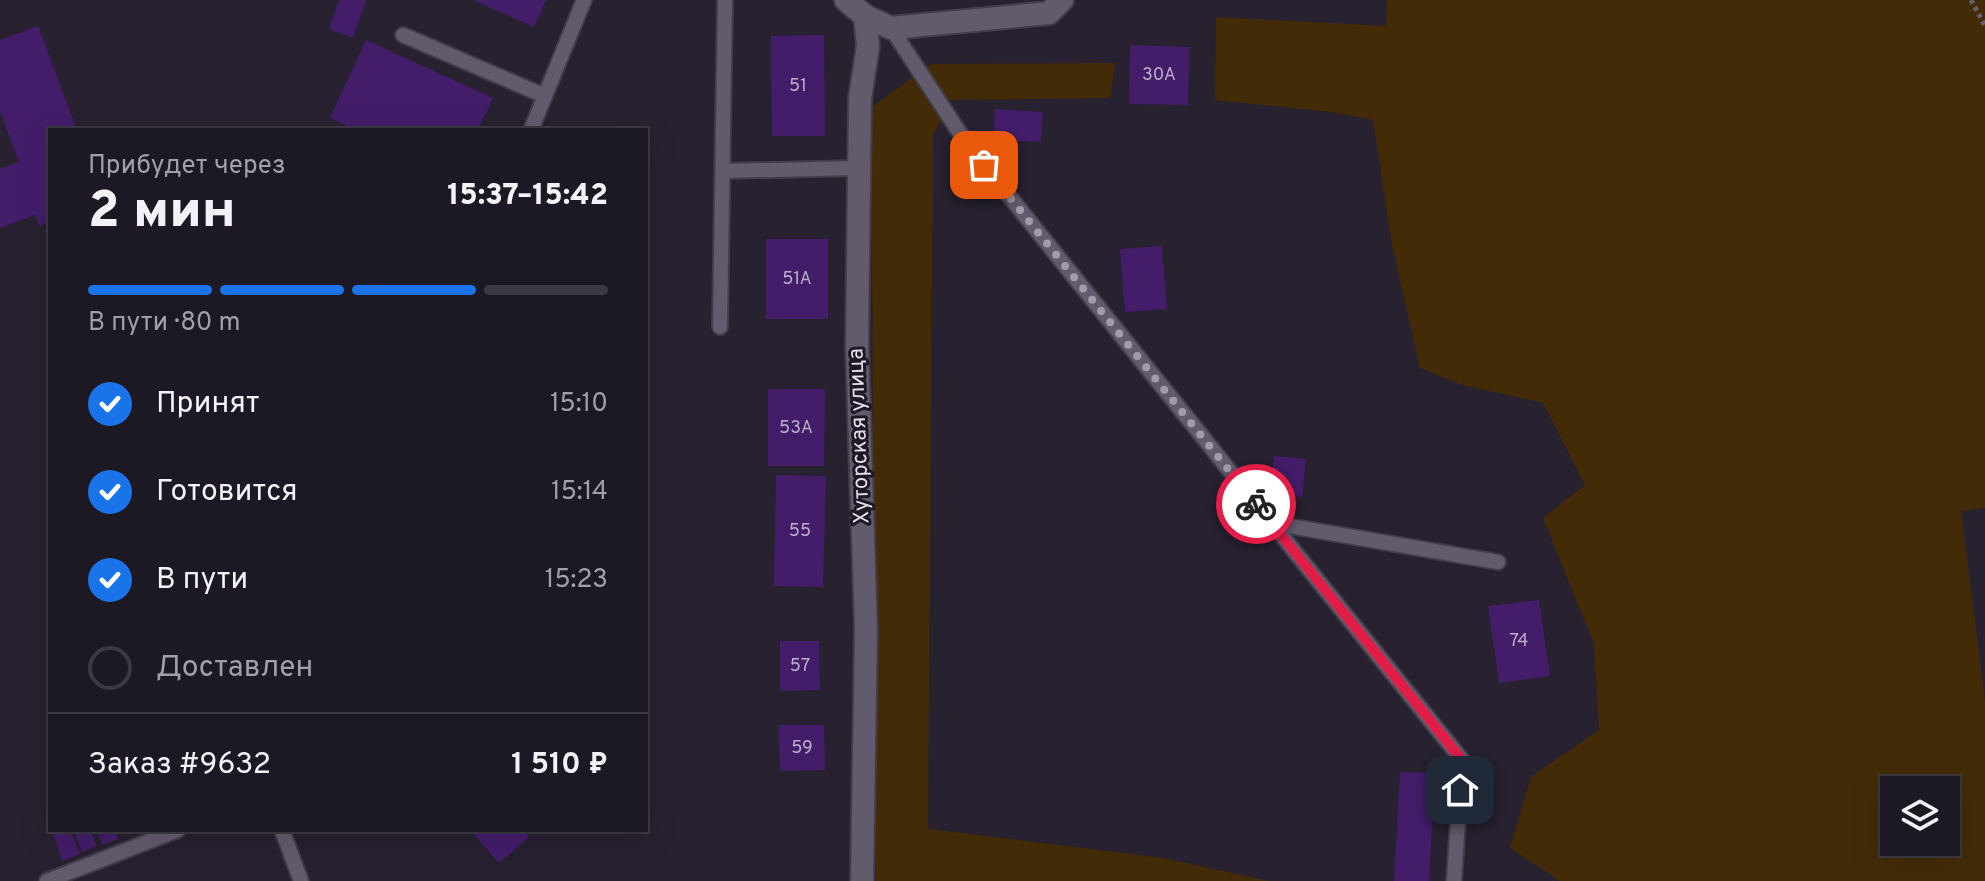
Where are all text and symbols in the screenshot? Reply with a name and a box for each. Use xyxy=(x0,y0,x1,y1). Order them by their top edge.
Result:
house number: 30А xyxy=(1142,64,1176,87)
house number: 51 xyxy=(789,75,807,98)
pin xyxy=(950,131,1018,199)
icon: bag xyxy=(962,143,1006,187)
text: Прибудет через xyxy=(88,150,286,183)
text: 15:37–15:42 xyxy=(447,178,608,215)
text: 2 мин xyxy=(88,180,236,246)
house number: 51А xyxy=(782,268,812,291)
text: В пути · 80 m xyxy=(88,307,241,340)
street label: Хуторская улица xyxy=(843,348,877,524)
icon: check xyxy=(88,382,132,426)
text: Принят xyxy=(156,386,260,423)
text: 15:10 xyxy=(550,388,608,421)
house number: 53А xyxy=(779,417,813,440)
courier xyxy=(1216,464,1296,544)
icon: check xyxy=(88,470,132,514)
text: Готовится xyxy=(156,474,298,511)
text: 15:14 xyxy=(551,476,608,509)
icon: bike xyxy=(1234,482,1278,526)
house number: 55 xyxy=(789,520,811,543)
icon: check xyxy=(88,558,132,602)
text: В пути xyxy=(156,562,248,599)
text: 15:23 xyxy=(545,564,608,597)
house number: 74 xyxy=(1510,630,1528,653)
text: Доставлен xyxy=(156,650,313,687)
house number: 57 xyxy=(790,655,810,678)
house number: 59 xyxy=(791,737,813,760)
text: Заказ #9632 xyxy=(88,747,271,784)
text: 1 510 ₽ xyxy=(511,747,608,784)
pin xyxy=(1426,756,1494,824)
icon: home xyxy=(1438,768,1482,812)
map controls xyxy=(1880,776,1960,856)
button: layers xyxy=(1880,776,1960,856)

